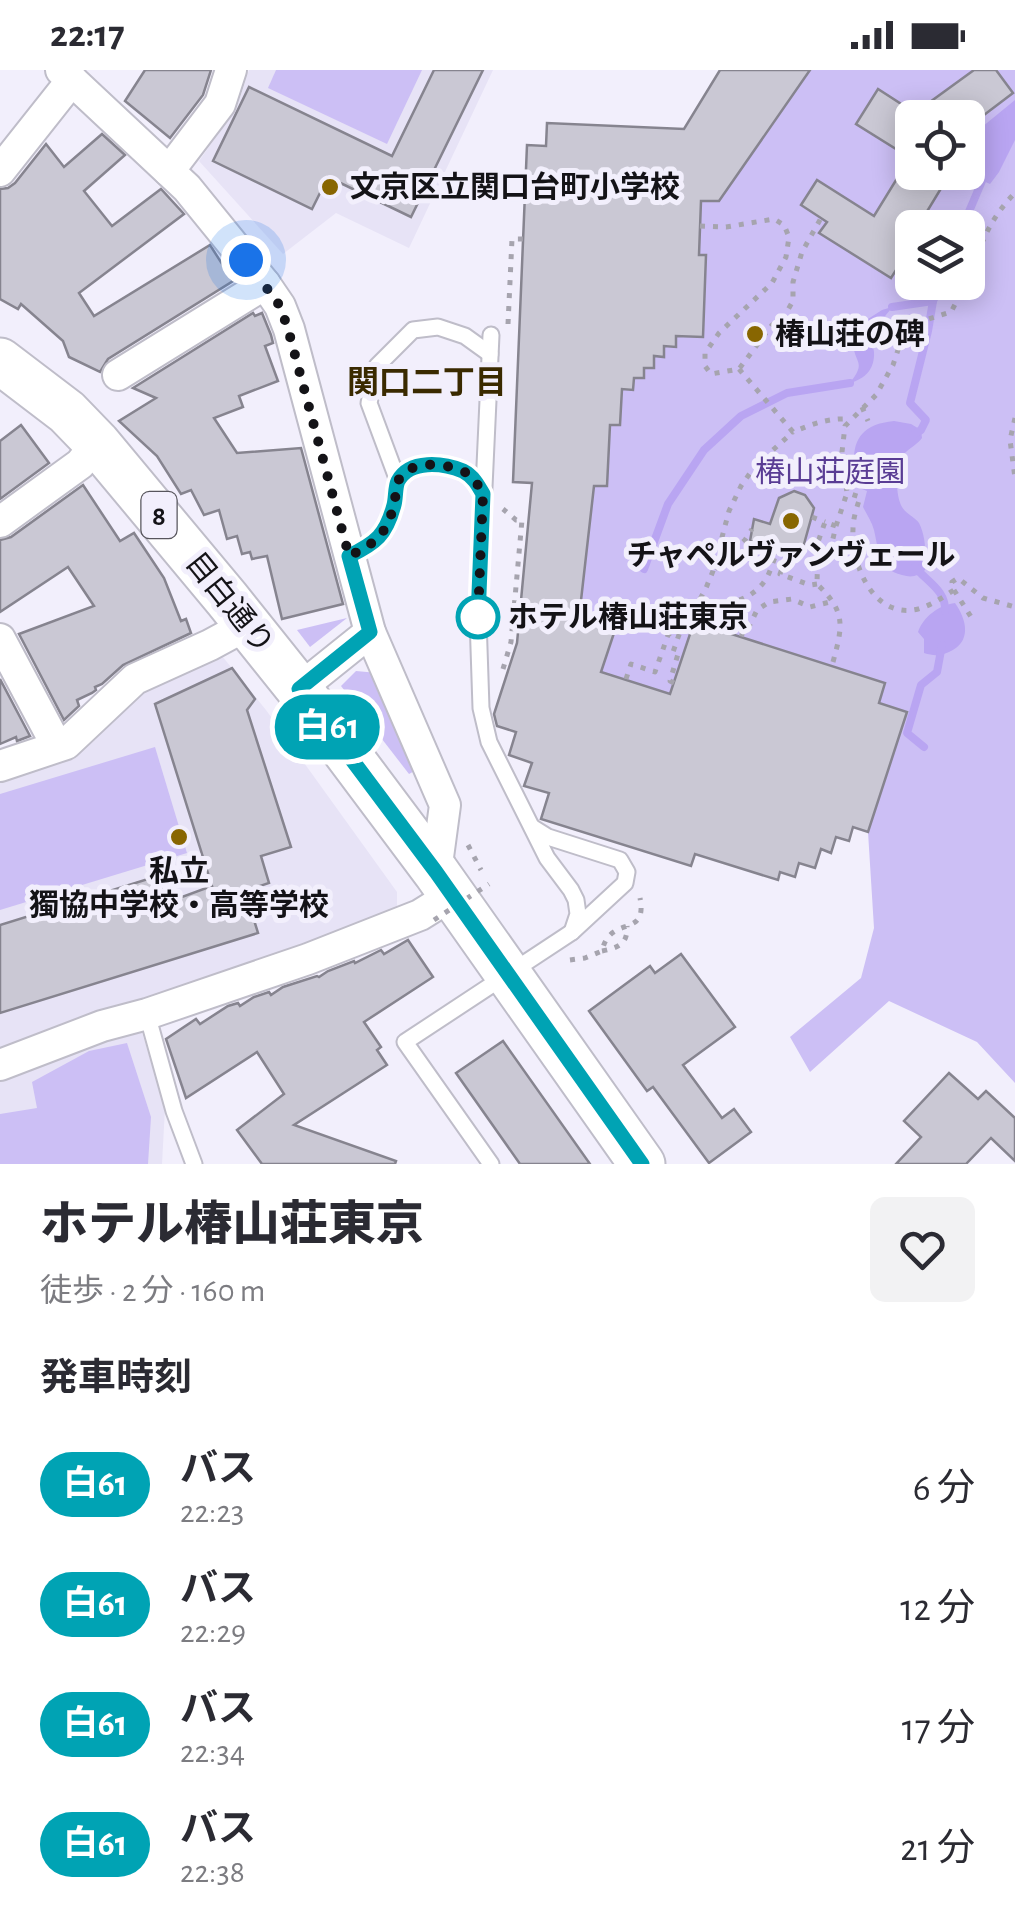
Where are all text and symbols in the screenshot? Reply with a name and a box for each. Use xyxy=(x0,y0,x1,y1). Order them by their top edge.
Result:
text: 22:17 xyxy=(50,16,125,54)
map controls xyxy=(895,100,985,300)
button: locate xyxy=(895,100,985,190)
place label: 文京区立関口台町小学校 xyxy=(350,171,680,203)
marker: 文京区立関口台町小学校 xyxy=(319,176,341,198)
button: layers xyxy=(895,210,985,300)
your location xyxy=(221,235,271,285)
place label: 椿山荘の碑 xyxy=(775,318,925,350)
marker: 椿山荘の碑 xyxy=(744,323,766,345)
district label: 関口二丁目 xyxy=(347,367,507,399)
park label: 椿山荘庭園 xyxy=(755,456,905,488)
road number: 8 xyxy=(142,492,176,538)
marker: チャペルヴァンヴェール xyxy=(780,510,802,532)
place label: チャペルヴァンヴェール xyxy=(626,539,956,571)
street label: 目白通り xyxy=(180,546,280,660)
marker: ホテル椿山荘東京 xyxy=(457,596,499,638)
place label: ホテル椿山荘東京 xyxy=(508,601,748,633)
line badge: 白61 xyxy=(270,694,384,760)
text: 白61 xyxy=(295,710,359,745)
marker: 私立 獨協中学校・高等学校 xyxy=(168,826,190,848)
place label: 私立 獨協中学校・高等学校 xyxy=(29,855,329,921)
button: heart xyxy=(870,1197,975,1302)
text: ホテル椿山荘東京 xyxy=(40,1202,424,1250)
text: 徒歩 · 2 分 · 160 m xyxy=(40,1275,265,1307)
text: 発車時刻 xyxy=(40,1360,192,1398)
text: バス xyxy=(180,1451,256,1489)
text: 白61 xyxy=(63,1467,127,1502)
text: 6 分 xyxy=(913,1470,975,1508)
text: 22:23 xyxy=(180,1496,244,1528)
text: バス xyxy=(180,1571,256,1609)
text: 白61 xyxy=(63,1587,127,1622)
text: 12 分 xyxy=(900,1590,975,1628)
text: 22:29 xyxy=(180,1616,246,1648)
text: バス xyxy=(180,1691,256,1729)
text: 白61 xyxy=(63,1707,127,1742)
text: 17 分 xyxy=(902,1710,975,1748)
text: 22:34 xyxy=(180,1736,245,1768)
text: バス xyxy=(180,1811,256,1849)
text: 白61 xyxy=(63,1827,127,1862)
text: 21 分 xyxy=(900,1830,975,1868)
text: 22:38 xyxy=(180,1856,245,1888)

